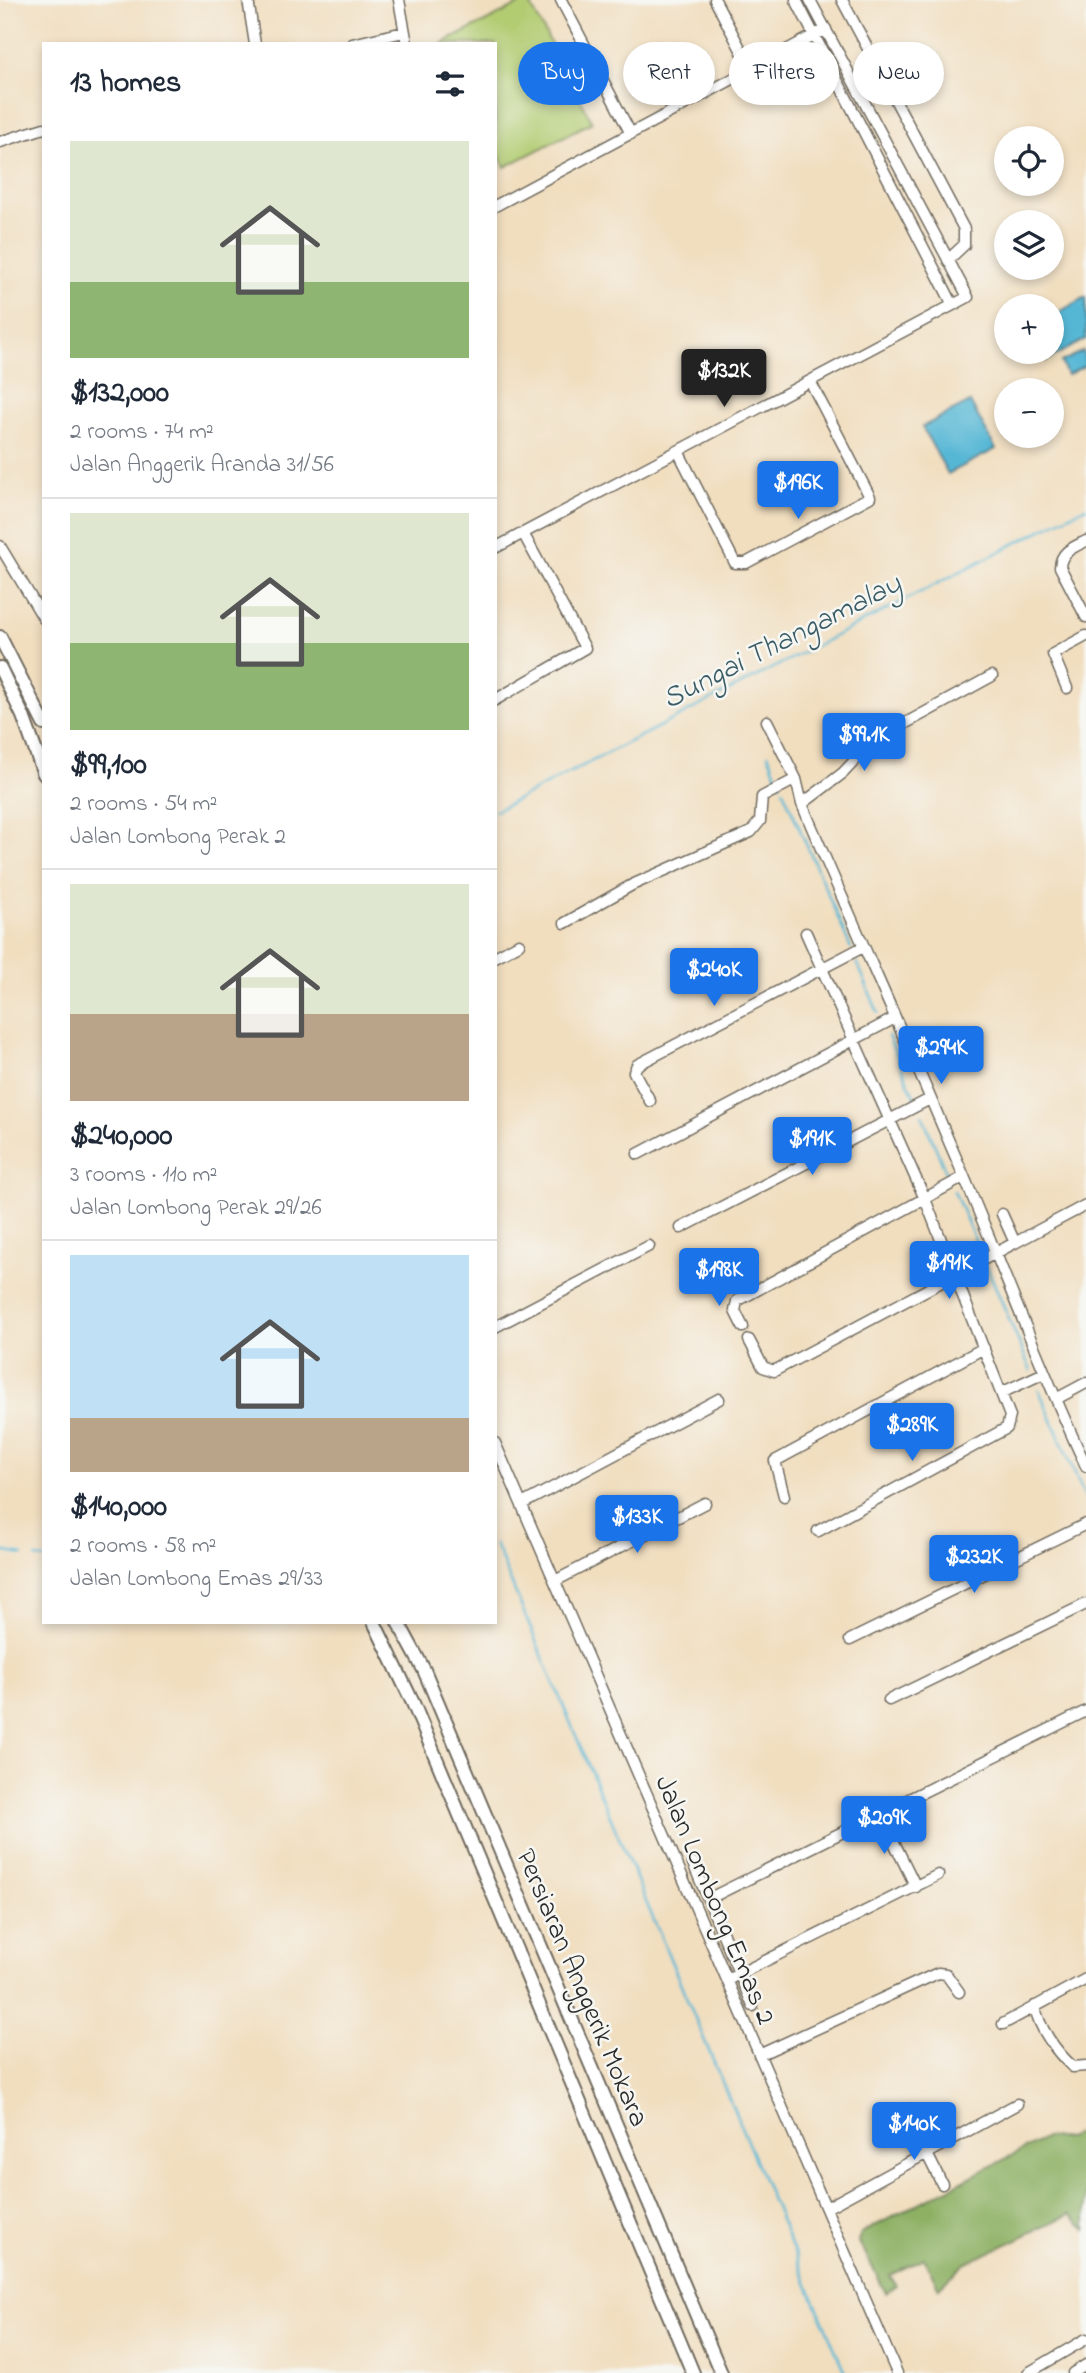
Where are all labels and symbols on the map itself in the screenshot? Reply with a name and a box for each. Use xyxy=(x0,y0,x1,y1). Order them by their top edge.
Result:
pin: $132K xyxy=(675,350,773,409)
pin: $196K xyxy=(749,462,847,521)
water label: Sungai Thangamalay xyxy=(655,563,910,722)
pin: $99.1K xyxy=(807,714,921,773)
pin: $240K xyxy=(665,948,763,1008)
pin: $294K xyxy=(892,1026,990,1086)
pin: $191K xyxy=(763,1118,861,1177)
pin: $191K xyxy=(900,1242,998,1301)
pin: $198K xyxy=(670,1248,768,1308)
pin: $289K xyxy=(863,1404,961,1463)
pin: $133K xyxy=(588,1496,686,1555)
pin: $232K xyxy=(925,1536,1023,1595)
street label: Jalan Lombong Emas 2 xyxy=(643,1769,785,2032)
pin: $209K xyxy=(835,1797,933,1856)
street label: Persiaran Anggerik Mokara xyxy=(504,1843,658,2134)
pin: $140K xyxy=(865,2102,963,2162)

